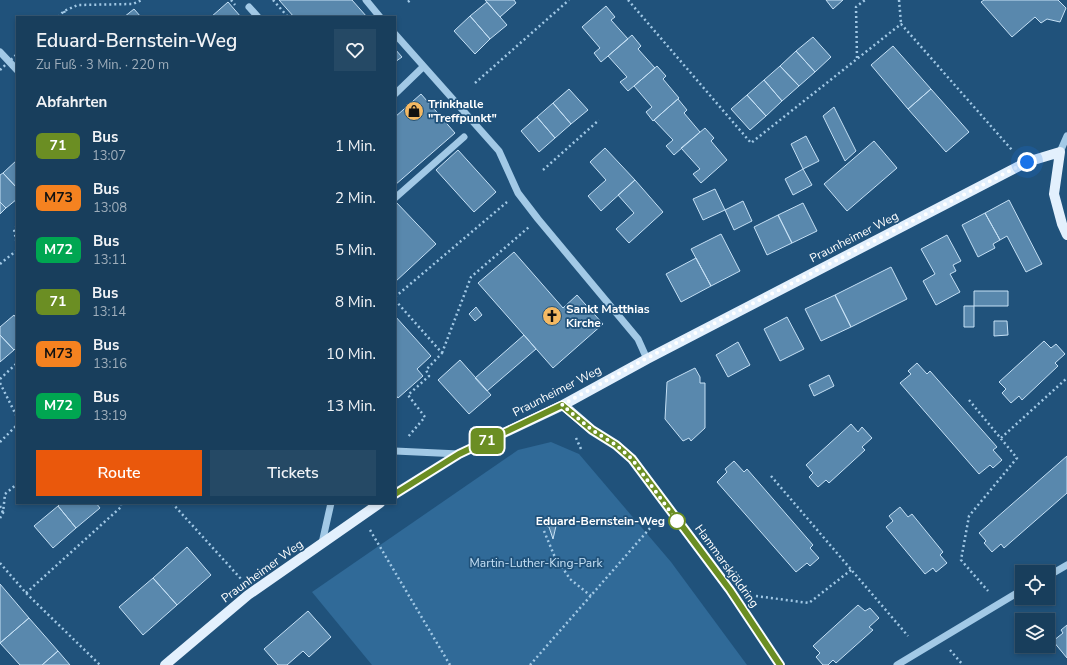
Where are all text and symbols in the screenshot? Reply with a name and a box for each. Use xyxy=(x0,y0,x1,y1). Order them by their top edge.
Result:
text: Eduard-Bernstein-Weg xyxy=(36,28,237,54)
button: heart xyxy=(334,29,376,71)
text: Zu Fuß · 3 Min. · 220 m xyxy=(36,56,169,74)
text: Abfahrten xyxy=(36,92,107,112)
place label: Trinkhalle "Treffpunkt" xyxy=(428,96,497,126)
shop icon: Trinkhalle "Treffpunkt" xyxy=(403,100,425,122)
text: Bus xyxy=(92,127,118,147)
text: 71 xyxy=(50,136,66,155)
text: 1 Min. xyxy=(335,136,376,156)
text: 13:07 xyxy=(92,147,126,165)
your location xyxy=(1017,152,1037,172)
text: Bus xyxy=(93,179,119,199)
text: M73 xyxy=(44,188,73,207)
text: 2 Min. xyxy=(335,188,376,208)
text: 13:08 xyxy=(93,199,127,217)
street label: Praunheimer Weg xyxy=(807,208,901,266)
text: Bus xyxy=(93,231,119,251)
text: M72 xyxy=(44,240,73,259)
text: 5 Min. xyxy=(335,240,376,260)
text: 13:11 xyxy=(93,251,127,269)
text: Bus xyxy=(92,283,118,303)
text: 71 xyxy=(50,292,66,311)
text: 8 Min. xyxy=(335,292,376,312)
place label: Sankt Matthias Kirche xyxy=(566,301,650,331)
text: 13:14 xyxy=(92,303,126,321)
church icon: Sankt Matthias Kirche xyxy=(541,305,563,327)
text: Bus xyxy=(93,335,119,355)
text: M73 xyxy=(44,344,73,363)
text: 10 Min. xyxy=(326,344,376,364)
text: 13:16 xyxy=(93,355,127,373)
street label: Praunheimer Weg xyxy=(510,362,604,420)
text: Bus xyxy=(93,387,119,407)
text: M72 xyxy=(44,396,73,415)
text: 13 Min. xyxy=(326,396,376,416)
text: 13:19 xyxy=(93,407,127,425)
line badge: 71 xyxy=(469,428,505,454)
text: 71 xyxy=(479,431,495,450)
button: Route xyxy=(36,450,202,496)
button: Tickets xyxy=(210,450,376,496)
marker: Eduard-Bernstein-Weg xyxy=(668,512,686,530)
place label: Eduard-Bernstein-Weg xyxy=(536,513,665,529)
street label: Hammarskjöldring xyxy=(691,521,763,611)
street label: Praunheimer Weg xyxy=(218,536,306,606)
park label: Martin-Luther-King-Park xyxy=(470,555,603,571)
map controls xyxy=(1015,565,1055,653)
button: locate xyxy=(1015,565,1055,605)
button: layers xyxy=(1015,613,1055,653)

